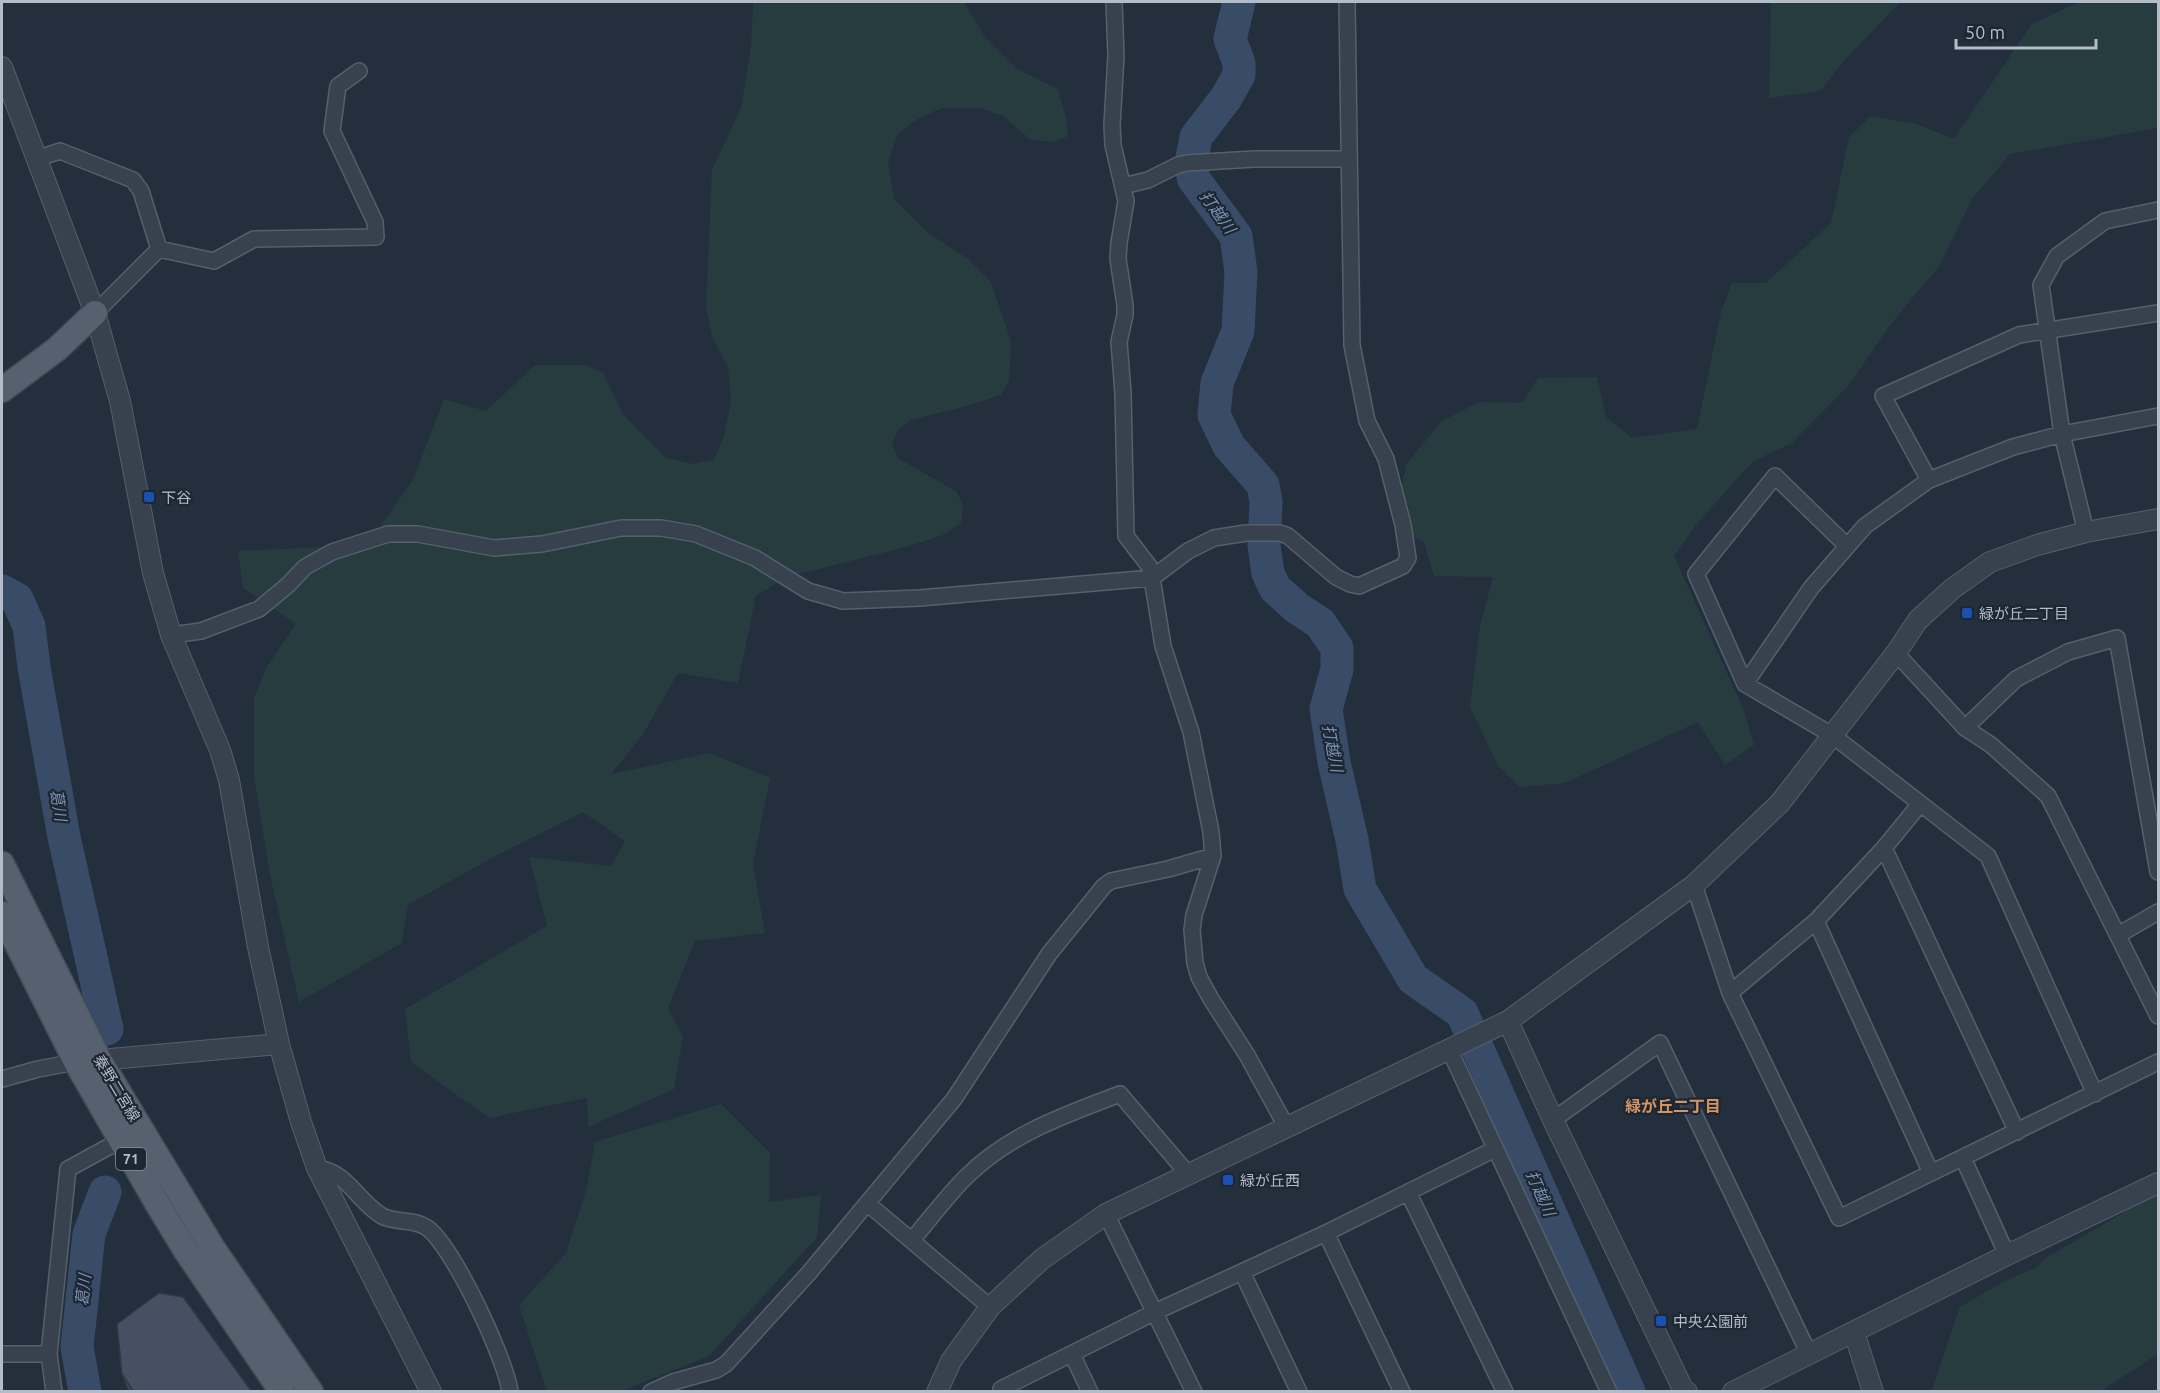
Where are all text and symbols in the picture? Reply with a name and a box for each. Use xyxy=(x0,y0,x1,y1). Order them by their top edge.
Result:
scale bar xyxy=(1956,12,2096,50)
text: 50 m xyxy=(1965,22,2005,42)
water label: 打越川 xyxy=(1197,187,1241,238)
place label: 下谷 xyxy=(161,489,191,506)
marker: 下谷 xyxy=(142,490,156,504)
place label: 緑が丘二丁目 xyxy=(1979,605,2069,622)
marker: 緑が丘二丁目 xyxy=(1960,606,1974,620)
water label: 打越川 xyxy=(1320,723,1347,775)
water label: 葛川 xyxy=(48,788,71,824)
street label: 秦野二宮線 xyxy=(90,1051,144,1125)
district label: 緑が丘二丁目 xyxy=(1625,1097,1721,1115)
road number: 71 xyxy=(116,1148,146,1170)
water label: 打越川 xyxy=(1523,1167,1560,1220)
place label: 緑が丘西 xyxy=(1240,1172,1300,1189)
marker: 緑が丘西 xyxy=(1221,1173,1235,1187)
water label: 葛川 xyxy=(72,1271,94,1307)
place label: 中央公園前 xyxy=(1673,1313,1748,1330)
marker: 中央公園前 xyxy=(1654,1314,1668,1328)

